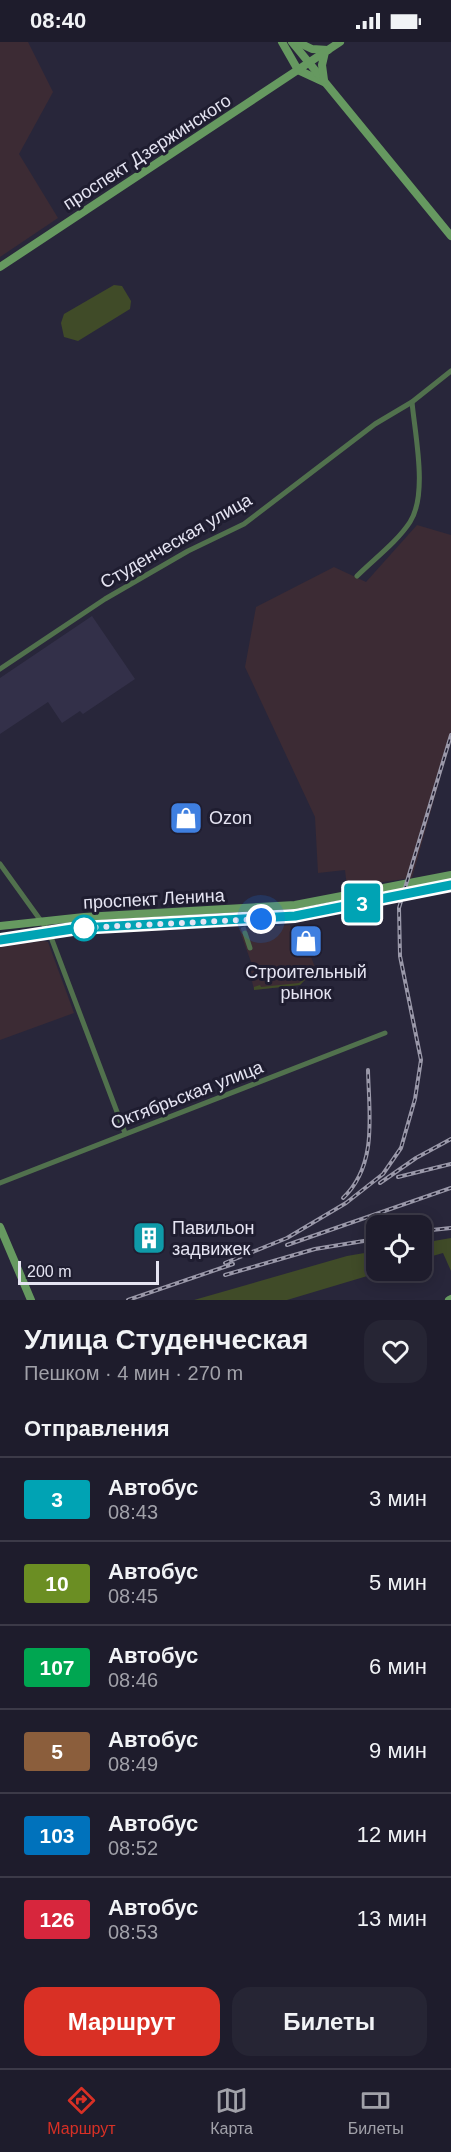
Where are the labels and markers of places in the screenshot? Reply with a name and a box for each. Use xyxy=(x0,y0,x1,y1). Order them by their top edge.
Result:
shop icon: Ozon xyxy=(168,800,204,836)
place label: Ozon xyxy=(209,808,252,828)
unlabelled marker xyxy=(71,915,97,941)
shop icon: Строительный рынок xyxy=(288,923,324,959)
place label: Строительный рынок xyxy=(245,962,367,1003)
place label: Павильон задвижек xyxy=(172,1218,254,1259)
building icon: Павильон задвижек xyxy=(131,1220,167,1256)

